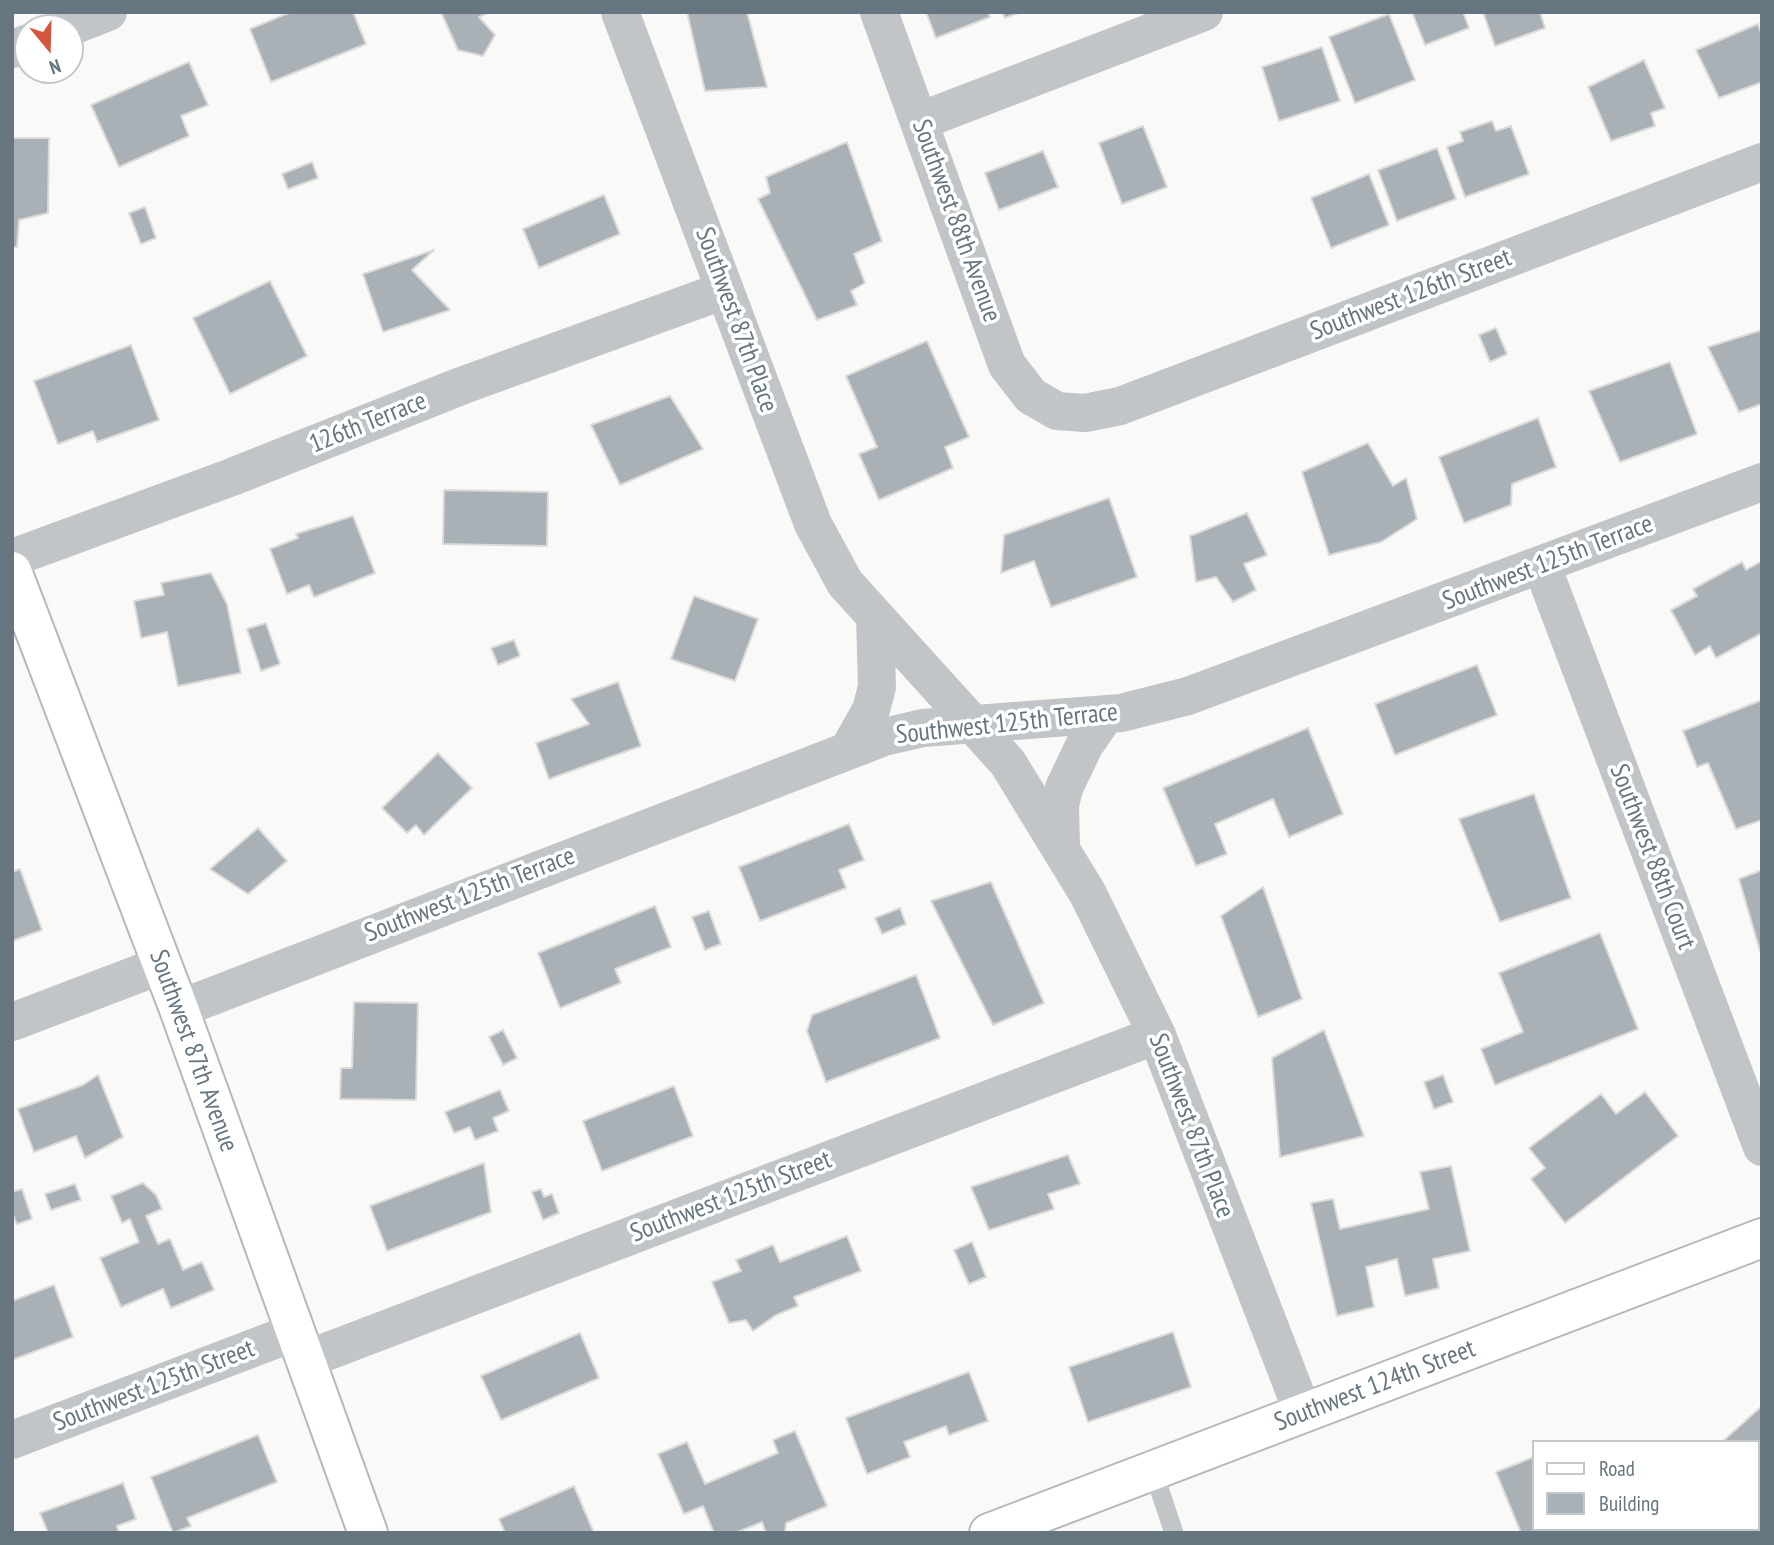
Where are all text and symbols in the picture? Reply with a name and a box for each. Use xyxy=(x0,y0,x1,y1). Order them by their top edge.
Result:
north arrow xyxy=(14,14,84,84)
text: N xyxy=(46,54,64,80)
street label: Southwest 88th Avenue xyxy=(905,116,1007,326)
street label: Southwest 87th Place xyxy=(688,223,784,417)
street label: Southwest 126th Street xyxy=(1306,242,1516,348)
street label: 126th Terrace xyxy=(305,385,431,461)
street label: Southwest 125th Terrace xyxy=(1438,509,1658,617)
street label: Southwest 125th Terrace xyxy=(895,697,1119,751)
street label: Southwest 88th Court xyxy=(1602,760,1702,954)
street label: Southwest 125th Terrace xyxy=(360,841,580,949)
street label: Southwest 87th Avenue xyxy=(142,946,244,1156)
street label: Southwest 87th Place xyxy=(1142,1030,1240,1222)
street label: Southwest 125th Street xyxy=(626,1144,836,1250)
street label: Southwest 125th Street xyxy=(49,1333,259,1439)
street label: Southwest 124th Street xyxy=(1270,1333,1480,1439)
legend xyxy=(1532,1440,1760,1531)
text: Road xyxy=(1599,1455,1635,1482)
text: Building xyxy=(1599,1490,1659,1517)

